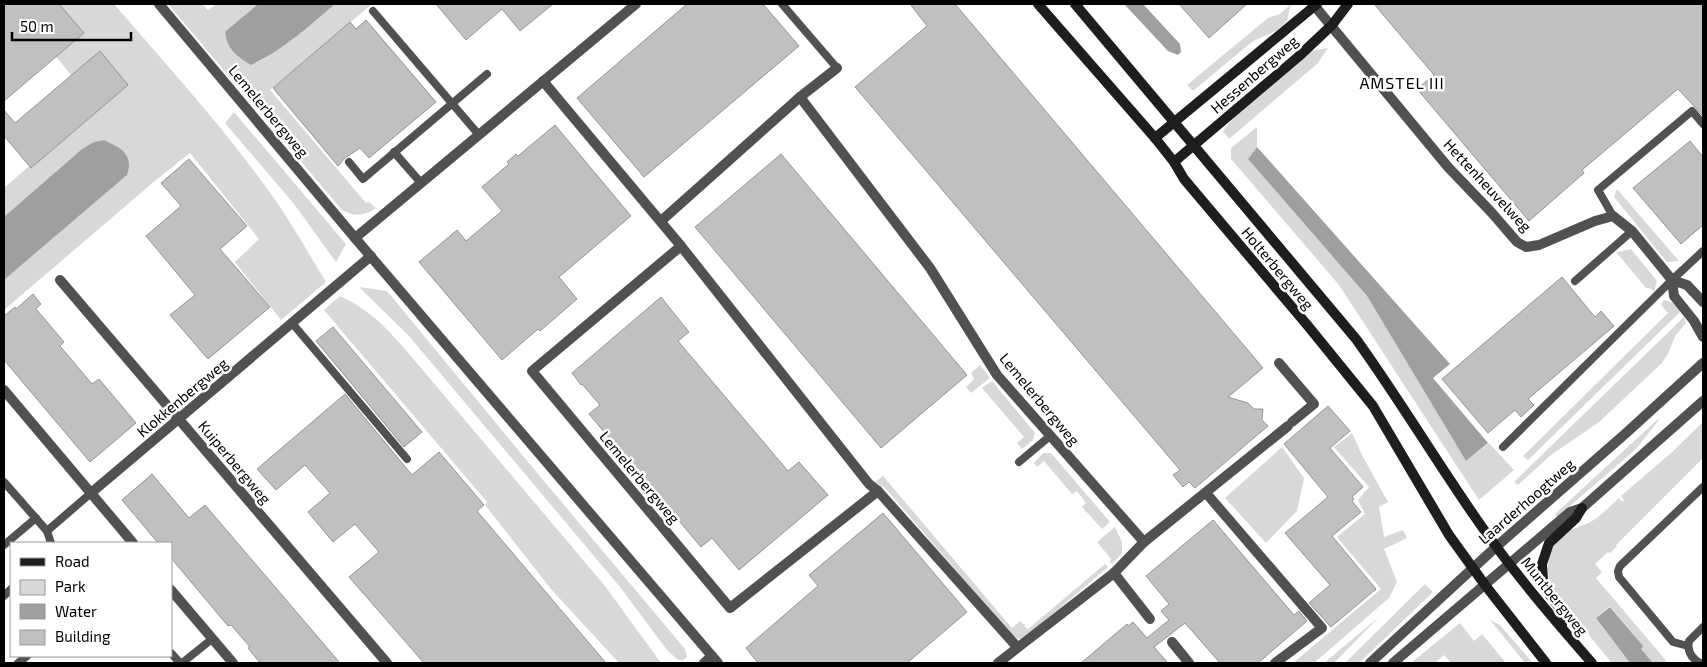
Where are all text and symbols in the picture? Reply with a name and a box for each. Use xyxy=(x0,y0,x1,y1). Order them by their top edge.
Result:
scale bar xyxy=(12,10,131,42)
text: 50 m xyxy=(20,17,54,35)
street label: Hessenbergweg xyxy=(1207,31,1302,117)
street label: Lemelerbergweg xyxy=(225,61,313,161)
district label: AMSTEL III xyxy=(1359,73,1445,92)
street label: Hettenheuvelweg xyxy=(1440,135,1536,236)
street label: Holterbergweg xyxy=(1238,223,1318,313)
street label: Lemelerbergweg xyxy=(996,349,1084,449)
street label: Klokkenbergweg xyxy=(133,353,232,440)
street label: Kuiperbergweg xyxy=(195,417,276,508)
street label: Lemelerbergweg xyxy=(596,427,684,527)
street label: Laarderhoogtweg xyxy=(1474,454,1578,548)
legend xyxy=(10,542,172,657)
text: Road xyxy=(55,552,90,570)
street label: Muntbergweg xyxy=(1518,553,1593,639)
text: Park xyxy=(55,577,86,595)
text: Water xyxy=(55,602,97,620)
text: Building xyxy=(55,627,111,645)

